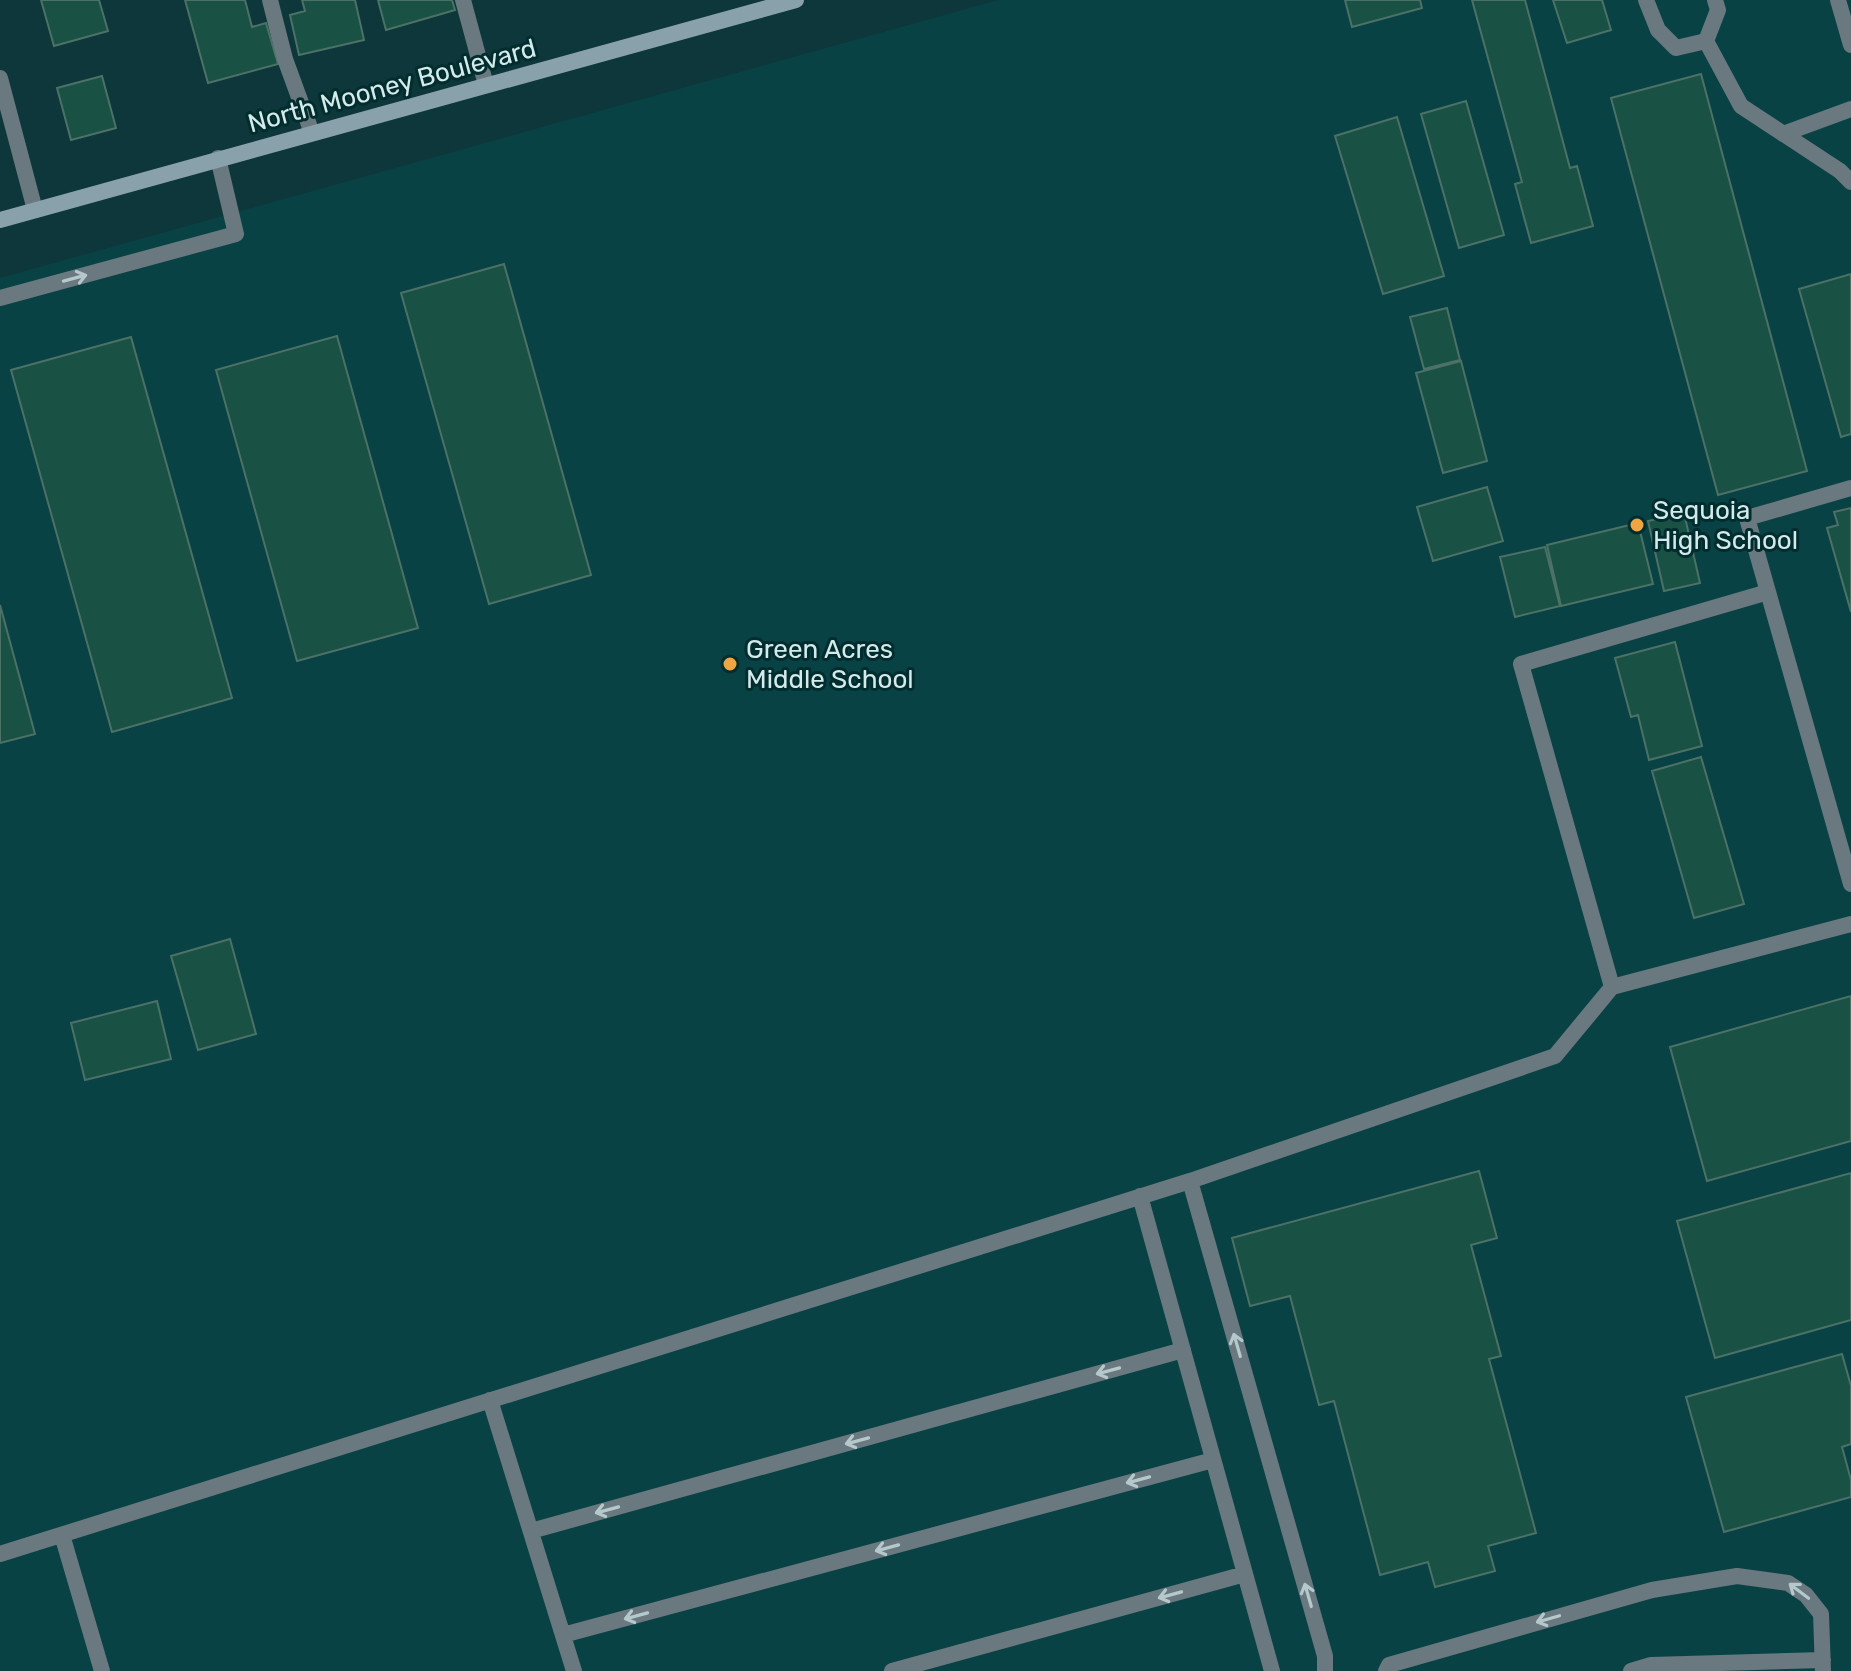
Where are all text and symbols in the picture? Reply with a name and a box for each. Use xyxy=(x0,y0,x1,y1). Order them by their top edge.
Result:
street label: North Mooney Boulevard xyxy=(244,33,540,139)
one-way arrow xyxy=(62,270,88,285)
place label: Sequoia High School xyxy=(1653,495,1798,556)
marker: Sequoia High School xyxy=(1628,516,1646,534)
place label: Green Acres Middle School xyxy=(746,634,914,695)
marker: Green Acres Middle School xyxy=(721,655,739,673)
one-way arrow xyxy=(1228,1333,1243,1359)
one-way arrow xyxy=(1096,1364,1122,1379)
one-way arrow xyxy=(845,1434,871,1449)
one-way arrow xyxy=(1125,1473,1151,1488)
one-way arrow xyxy=(594,1503,620,1518)
one-way arrow xyxy=(874,1541,900,1556)
one-way arrow xyxy=(1299,1583,1314,1609)
one-way arrow xyxy=(1789,1583,1810,1600)
one-way arrow xyxy=(1157,1588,1183,1603)
one-way arrow xyxy=(623,1609,649,1624)
one-way arrow xyxy=(1535,1613,1561,1628)

